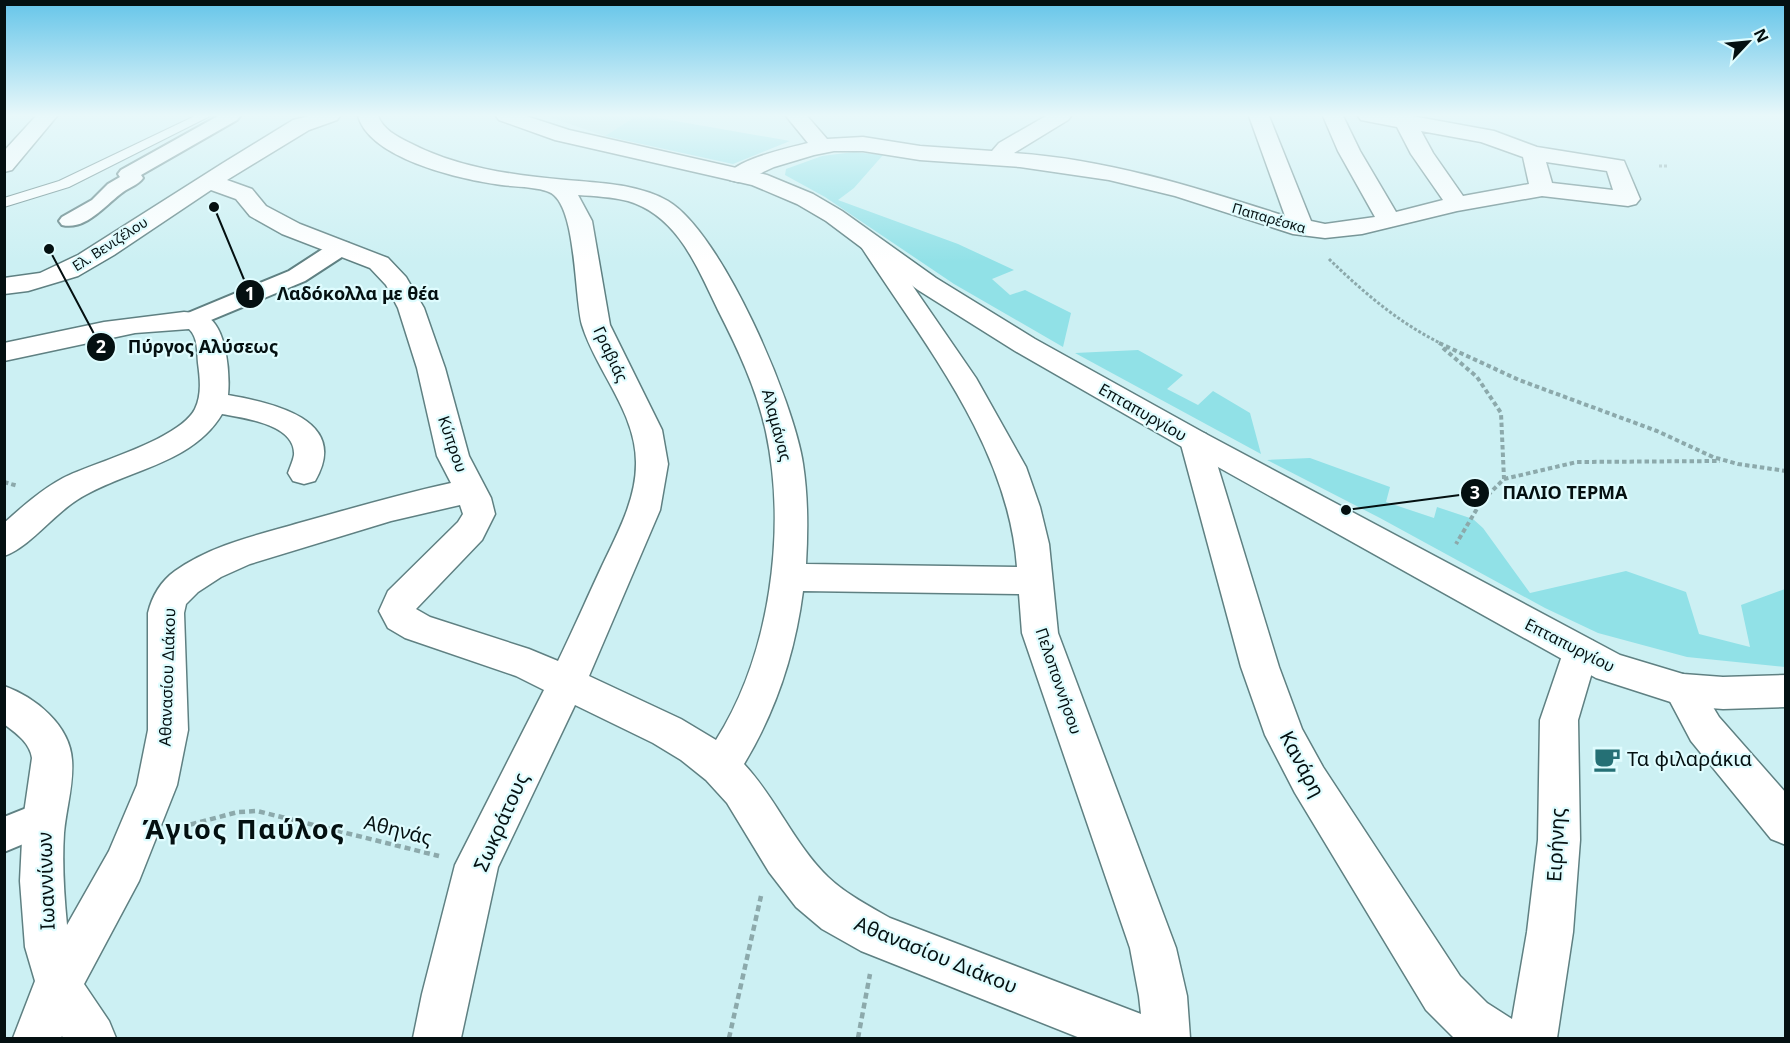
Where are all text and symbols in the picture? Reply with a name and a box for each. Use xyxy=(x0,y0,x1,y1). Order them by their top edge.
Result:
north arrow xyxy=(1718,12,1778,72)
text: N xyxy=(1749,25,1774,46)
street label: Παπαρέσκα xyxy=(1230,198,1309,237)
street label: Ελ. Βενιζέλου xyxy=(68,212,151,275)
callout: Λαδόκολλα με θέα xyxy=(235,276,451,312)
text: 1 xyxy=(245,281,255,305)
text: Λαδόκολλα με θέα xyxy=(277,281,439,305)
street label: Γραβιάς xyxy=(589,323,634,386)
callout: Πύργος Αλύσεως xyxy=(86,329,290,365)
text: 2 xyxy=(96,334,106,358)
text: Πύργος Αλύσεως xyxy=(128,334,278,358)
street label: Επταπυργίου xyxy=(1095,378,1191,446)
street label: Αλαμάνας xyxy=(757,387,797,464)
street label: Κύπρου xyxy=(433,413,473,475)
callout: ΠΑΛΙΟ ΤΕΡΜΑ xyxy=(1460,475,1639,511)
text: 3 xyxy=(1470,480,1480,504)
text: ΠΑΛΙΟ ΤΕΡΜΑ xyxy=(1502,480,1628,504)
street label: Αθανασίου Διάκου xyxy=(154,607,180,747)
street label: Επταπυργίου xyxy=(1521,613,1619,677)
street label: Πελοποννήσου xyxy=(1030,625,1088,737)
street label: Κανάρη xyxy=(1274,726,1331,802)
cafe icon: Τα φιλαράκια xyxy=(1592,744,1622,774)
place label: Τα φιλαράκια xyxy=(1627,745,1753,772)
street label: Σωκράτους xyxy=(467,768,534,876)
street label: Ειρήνης xyxy=(1540,807,1571,883)
street label: Αθηνάς xyxy=(361,808,435,851)
district label: Άγιος Παύλος xyxy=(143,810,345,847)
street label: Ιωαννίνων xyxy=(30,832,61,930)
street label: Αθανασίου Διάκου xyxy=(851,910,1022,1000)

